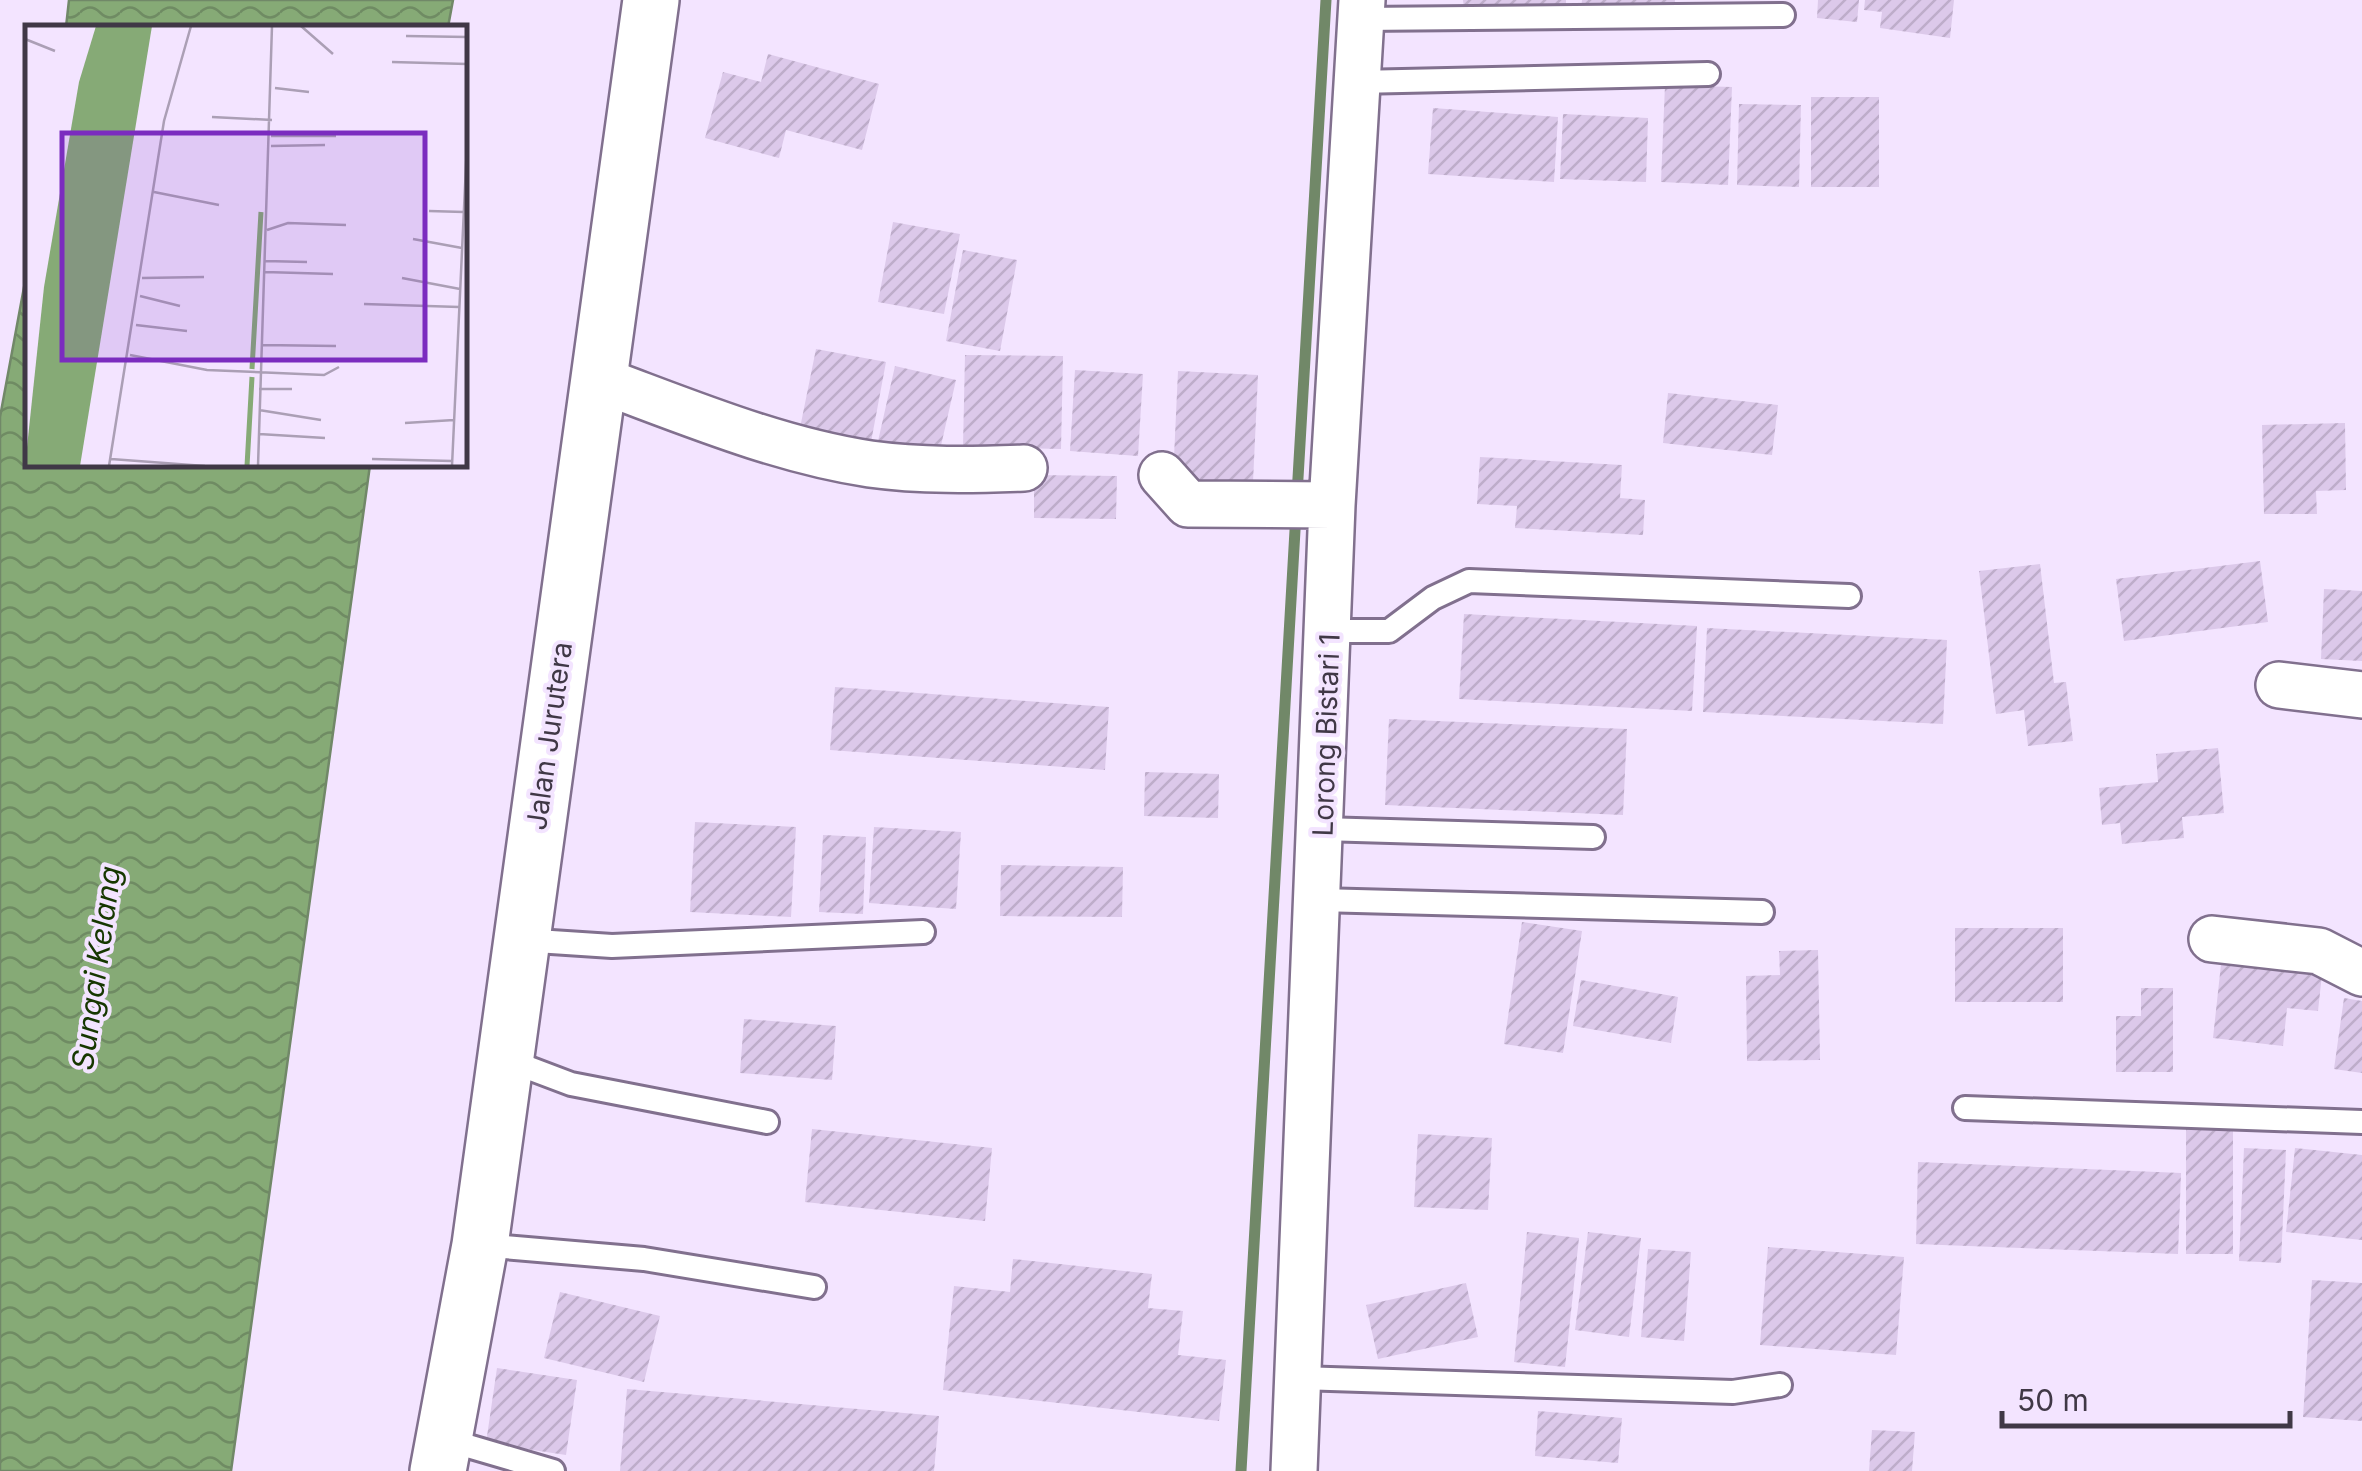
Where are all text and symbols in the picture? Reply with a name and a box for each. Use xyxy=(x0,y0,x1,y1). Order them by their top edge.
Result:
inset map xyxy=(25,25,468,468)
street label: Lorong Bistari 1 xyxy=(1305,633,1347,837)
street label: Jalan Jurutera xyxy=(519,640,579,832)
water label: Sungai Kelang xyxy=(64,864,128,1072)
scale bar xyxy=(2002,1366,2290,1428)
text: 50 m xyxy=(2017,1382,2089,1418)

